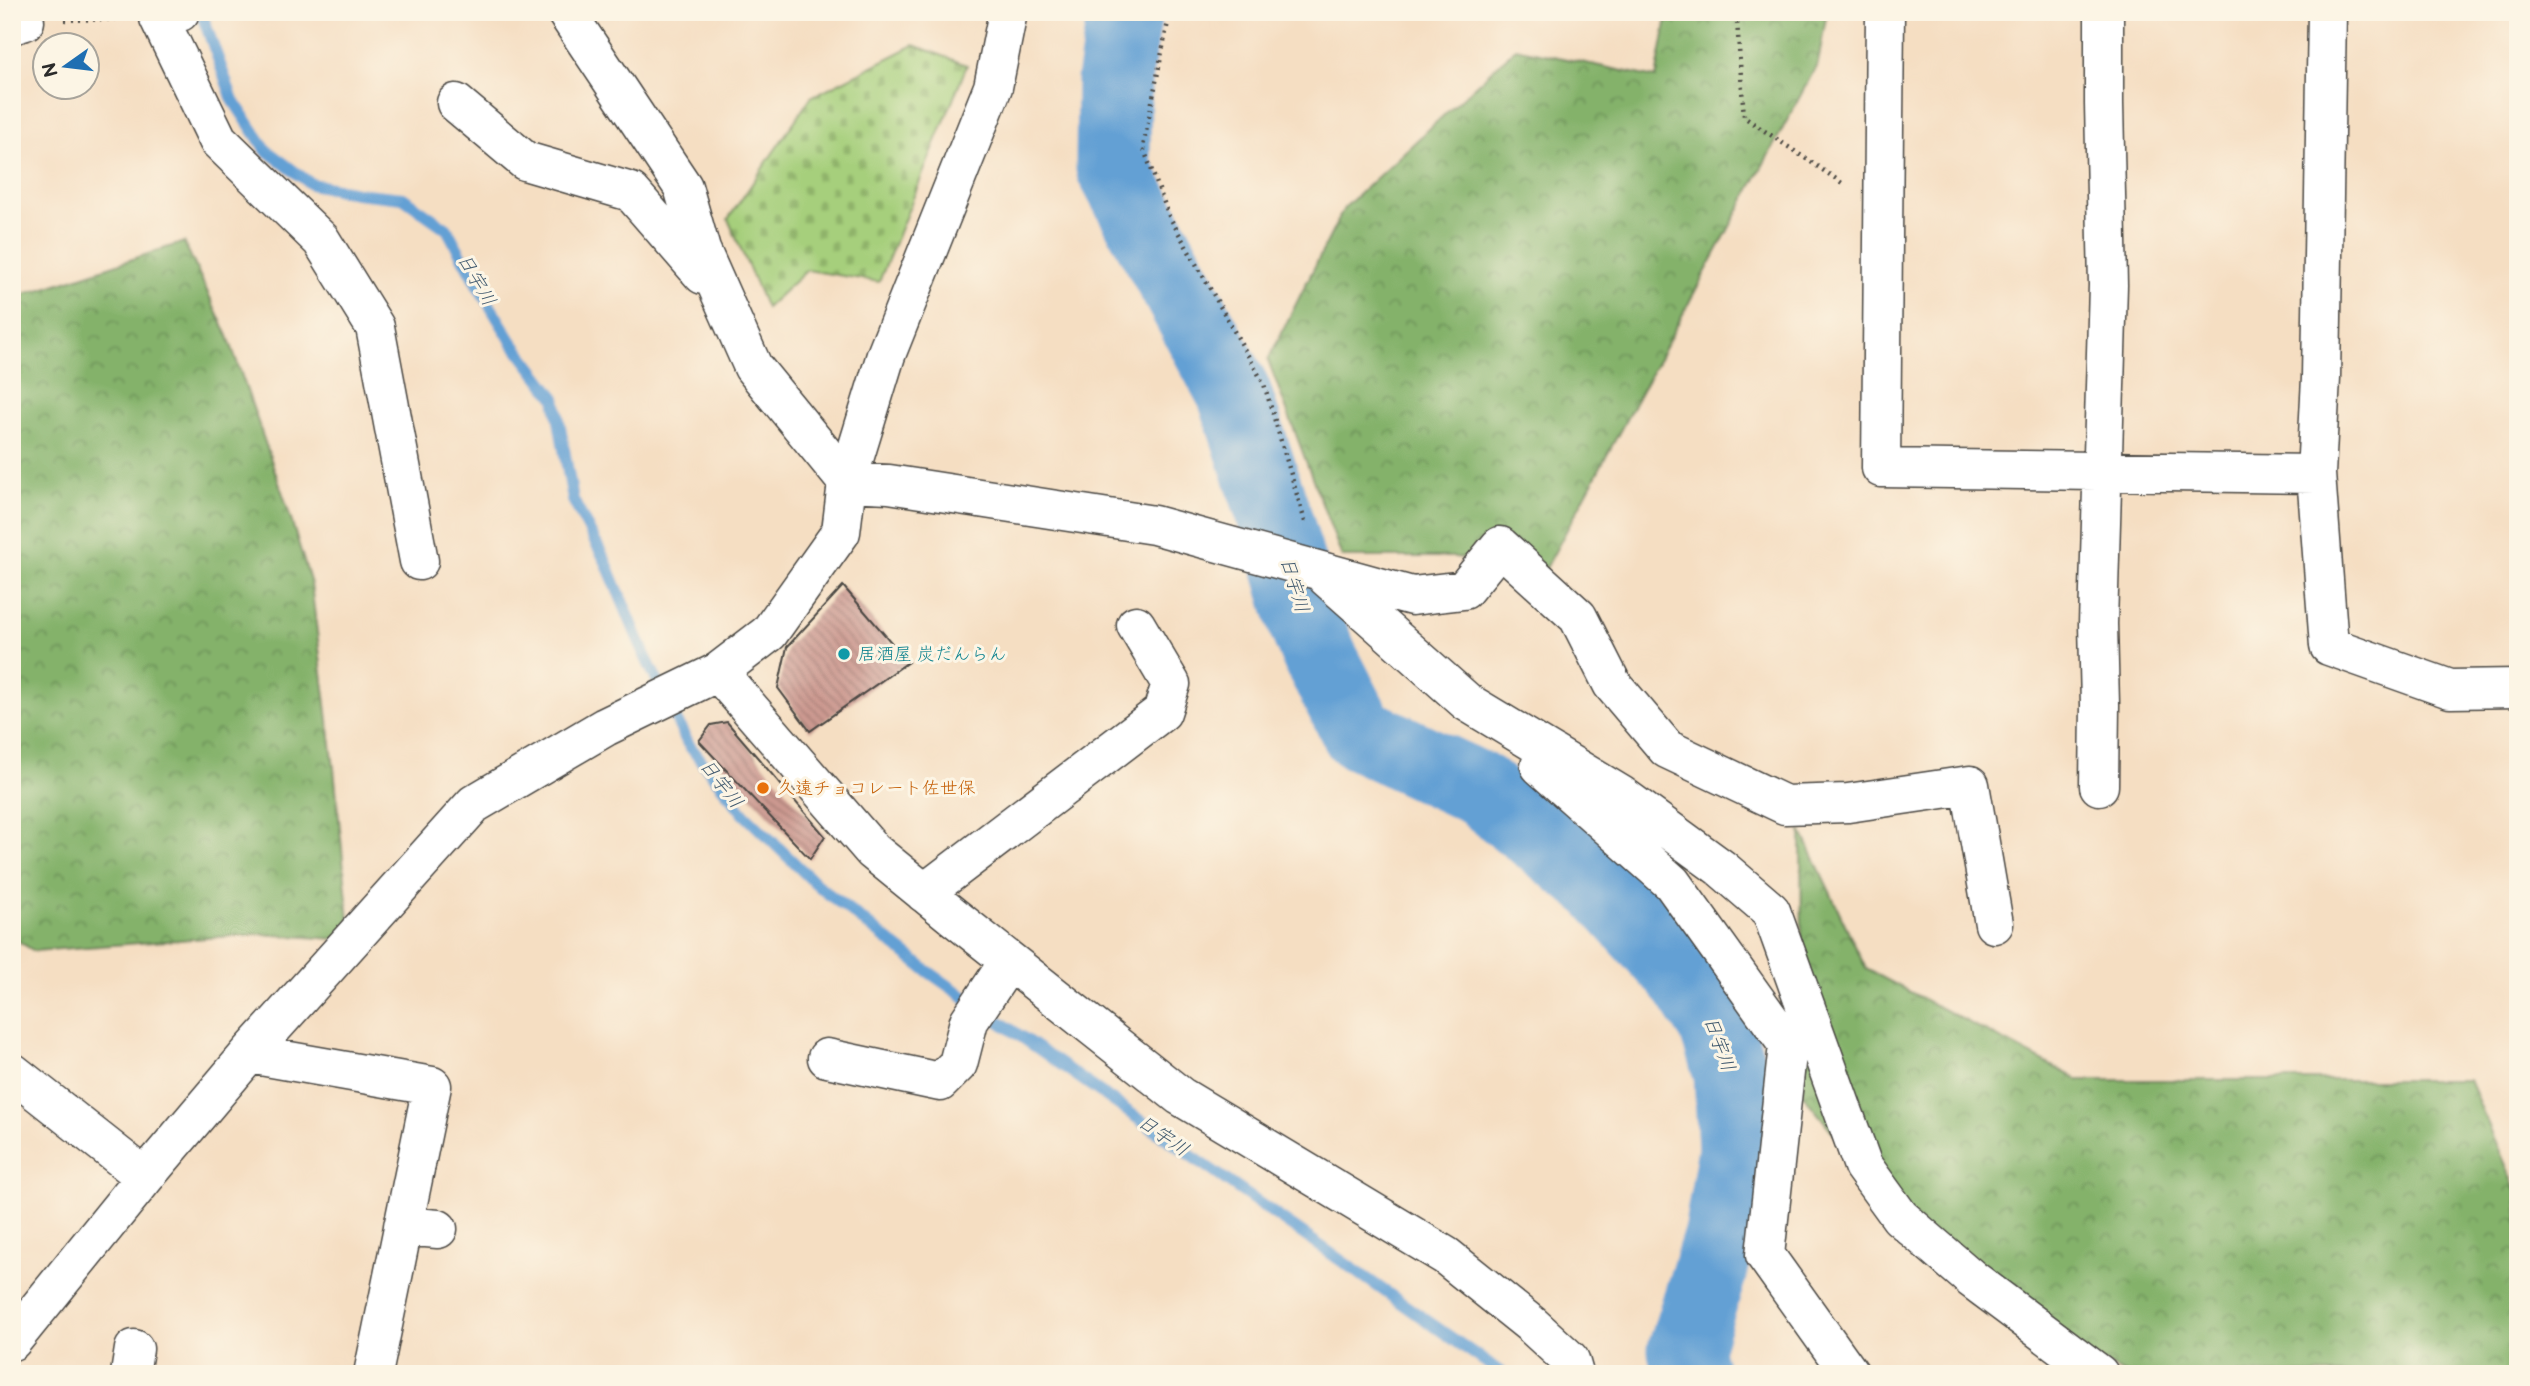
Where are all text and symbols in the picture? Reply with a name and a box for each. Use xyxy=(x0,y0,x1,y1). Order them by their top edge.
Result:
north arrow xyxy=(32,32,102,102)
text: N xyxy=(38,60,64,79)
water label: 日宇川 xyxy=(452,250,500,310)
water label: 日宇川 xyxy=(1275,554,1313,616)
place label: 居酒屋 炭だんらん xyxy=(858,644,1007,665)
marker: 居酒屋 炭だんらん xyxy=(836,646,852,662)
water label: 日宇川 xyxy=(694,754,748,814)
place label: 久遠チョコレート佐世保 xyxy=(777,778,976,799)
marker: 久遠チョコレート佐世保 xyxy=(755,780,771,796)
water label: 日宇川 xyxy=(1698,1013,1740,1075)
water label: 日宇川 xyxy=(1133,1110,1193,1162)

